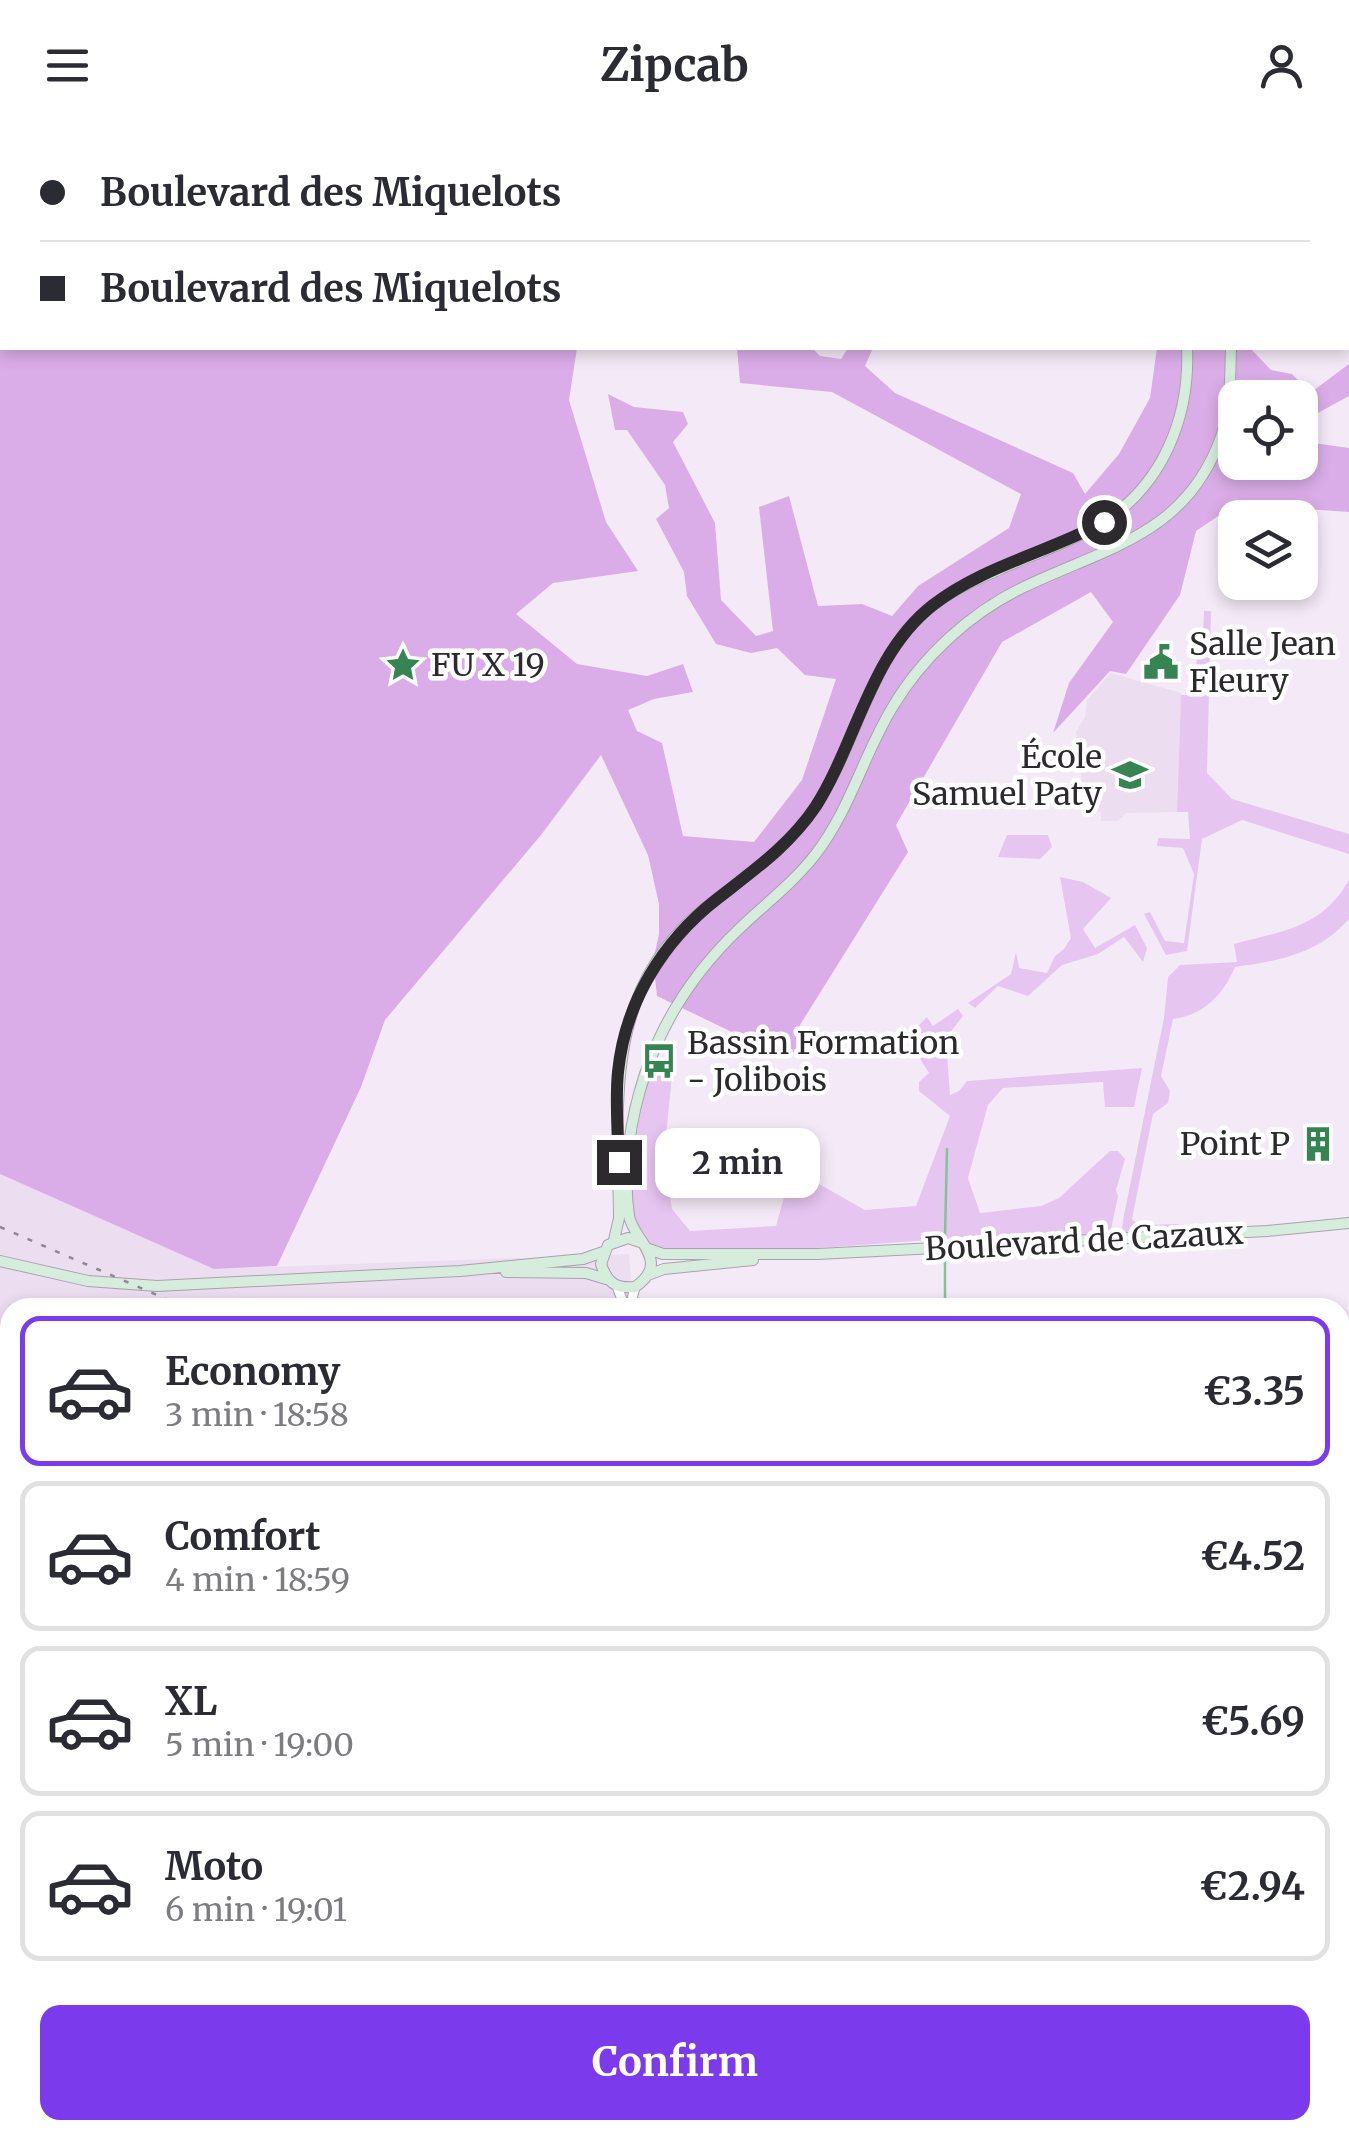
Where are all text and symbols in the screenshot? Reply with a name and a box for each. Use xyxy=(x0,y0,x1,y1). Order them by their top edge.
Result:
text: Zipcab xyxy=(600,37,749,93)
icon: menu xyxy=(40,38,95,93)
icon: person xyxy=(1254,38,1309,93)
text: Boulevard des Miquelots xyxy=(100,169,561,216)
text: Boulevard des Miquelots xyxy=(100,265,561,312)
map controls xyxy=(1218,380,1318,600)
button: locate xyxy=(1218,380,1318,480)
route start xyxy=(1082,500,1127,545)
button: layers xyxy=(1218,500,1318,600)
place label: Salle Jean Fleury xyxy=(1189,624,1336,701)
public building icon: Salle Jean Fleury xyxy=(1142,643,1180,681)
place label: FU X 19 xyxy=(431,645,545,685)
place icon: FU X 19 xyxy=(384,646,422,684)
place label: École Samuel Paty xyxy=(912,737,1102,814)
school or university icon: École Samuel Paty xyxy=(1111,756,1149,794)
place label: Bassin Formation - Jolibois xyxy=(687,1023,959,1100)
bus stop icon: Bassin Formation - Jolibois xyxy=(640,1042,678,1080)
place label: Point P xyxy=(1180,1124,1290,1164)
building icon: Point P xyxy=(1299,1125,1337,1163)
callout: 2 min xyxy=(654,1127,819,1197)
route end xyxy=(597,1140,642,1185)
text: 2 min xyxy=(692,1143,783,1183)
street label: Boulevard de Cazaux xyxy=(924,1213,1244,1269)
icon: car xyxy=(45,1346,135,1436)
text: Economy xyxy=(165,1348,340,1395)
text: €3.35 xyxy=(1203,1368,1305,1415)
text: 3 min · 18:58 xyxy=(165,1395,349,1435)
icon: car xyxy=(45,1511,135,1601)
text: Comfort xyxy=(165,1513,321,1560)
text: €4.52 xyxy=(1200,1533,1305,1580)
text: 4 min · 18:59 xyxy=(165,1560,350,1600)
icon: car xyxy=(45,1676,135,1766)
text: XL xyxy=(165,1678,217,1725)
text: €5.69 xyxy=(1201,1698,1305,1745)
text: 5 min · 19:00 xyxy=(165,1725,354,1765)
icon: car xyxy=(45,1841,135,1931)
text: Moto xyxy=(165,1843,263,1890)
text: €2.94 xyxy=(1199,1863,1305,1910)
text: 6 min · 19:01 xyxy=(165,1890,347,1930)
button: Confirm xyxy=(40,2005,1310,2120)

